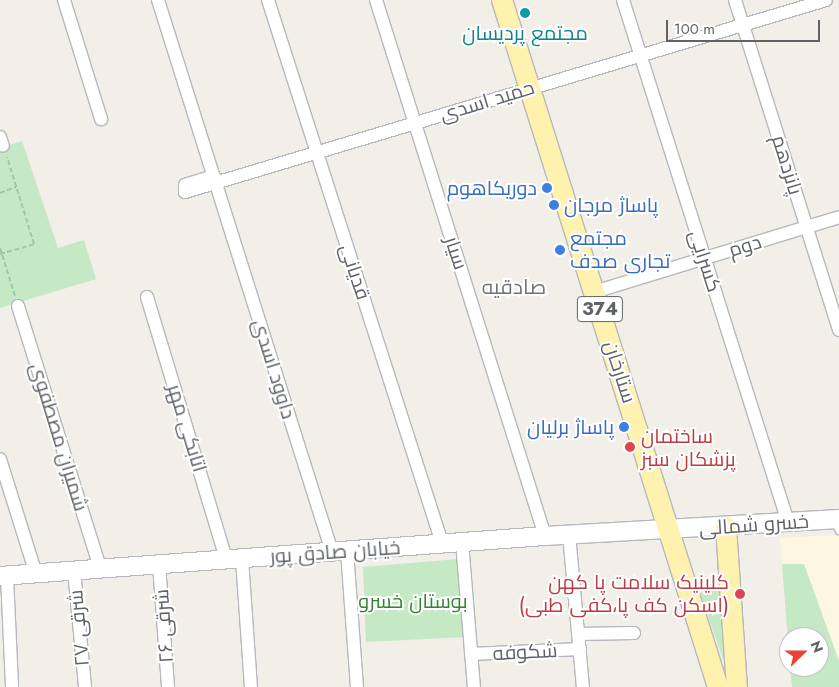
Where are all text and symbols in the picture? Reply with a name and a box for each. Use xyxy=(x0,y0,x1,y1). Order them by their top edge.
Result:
marker: مجتمع پردیسان xyxy=(519,7,531,19)
scale bar xyxy=(669,10,823,42)
text: 100 m xyxy=(674,18,715,40)
place label: مجتمع پردیسان xyxy=(462,21,588,45)
street label: حمید اسدی xyxy=(437,75,537,127)
street label: پانزدهم xyxy=(767,132,807,198)
place label: دوریکاهوم xyxy=(447,176,537,200)
marker: دوریکاهوم xyxy=(541,182,553,194)
place label: پاساژ مرجان xyxy=(564,193,658,217)
marker: پاساژ مرجان xyxy=(548,199,560,211)
place label: مجتمع تجاری صدف xyxy=(570,226,670,273)
street label: کسرایی xyxy=(684,227,726,295)
street label: دوم xyxy=(726,230,764,262)
street label: سیار xyxy=(439,233,473,273)
street label: قدیانی xyxy=(335,241,375,303)
marker: مجتمع تجاری صدف xyxy=(554,244,566,256)
district label: صادقیه xyxy=(482,274,546,300)
road number: 374 xyxy=(576,292,624,326)
street label: داوود اسدی xyxy=(247,316,301,422)
street label: ستارخان xyxy=(599,338,641,406)
street label: شمیران مصطفوی xyxy=(25,360,93,514)
street label: اتابکی مهر xyxy=(162,381,212,475)
place label: پاساژ برلیان xyxy=(527,415,614,439)
marker: پاساژ برلیان xyxy=(618,421,630,433)
place label: ساختمان پزشکان سبز xyxy=(641,424,736,471)
marker: ساختمان پزشکان سبز xyxy=(623,440,637,454)
street label: خسرو شمالی xyxy=(698,509,810,541)
street label: خیابان صادق پور xyxy=(269,535,401,569)
place label: کلینیک سلامت پا کهن (اسکن کف پا،کفی طبی) xyxy=(519,570,729,617)
marker: کلینیک سلامت پا کهن (اسکن کف پا،کفی طبی) xyxy=(733,587,747,601)
street label: ۲۶ شرقی xyxy=(149,588,179,664)
street label: ۲۷ شرقی xyxy=(64,589,94,667)
park label: بوستان خسرو xyxy=(358,589,468,613)
north arrow xyxy=(779,627,829,677)
street label: شکوفه xyxy=(492,638,558,666)
text: N xyxy=(806,638,828,656)

